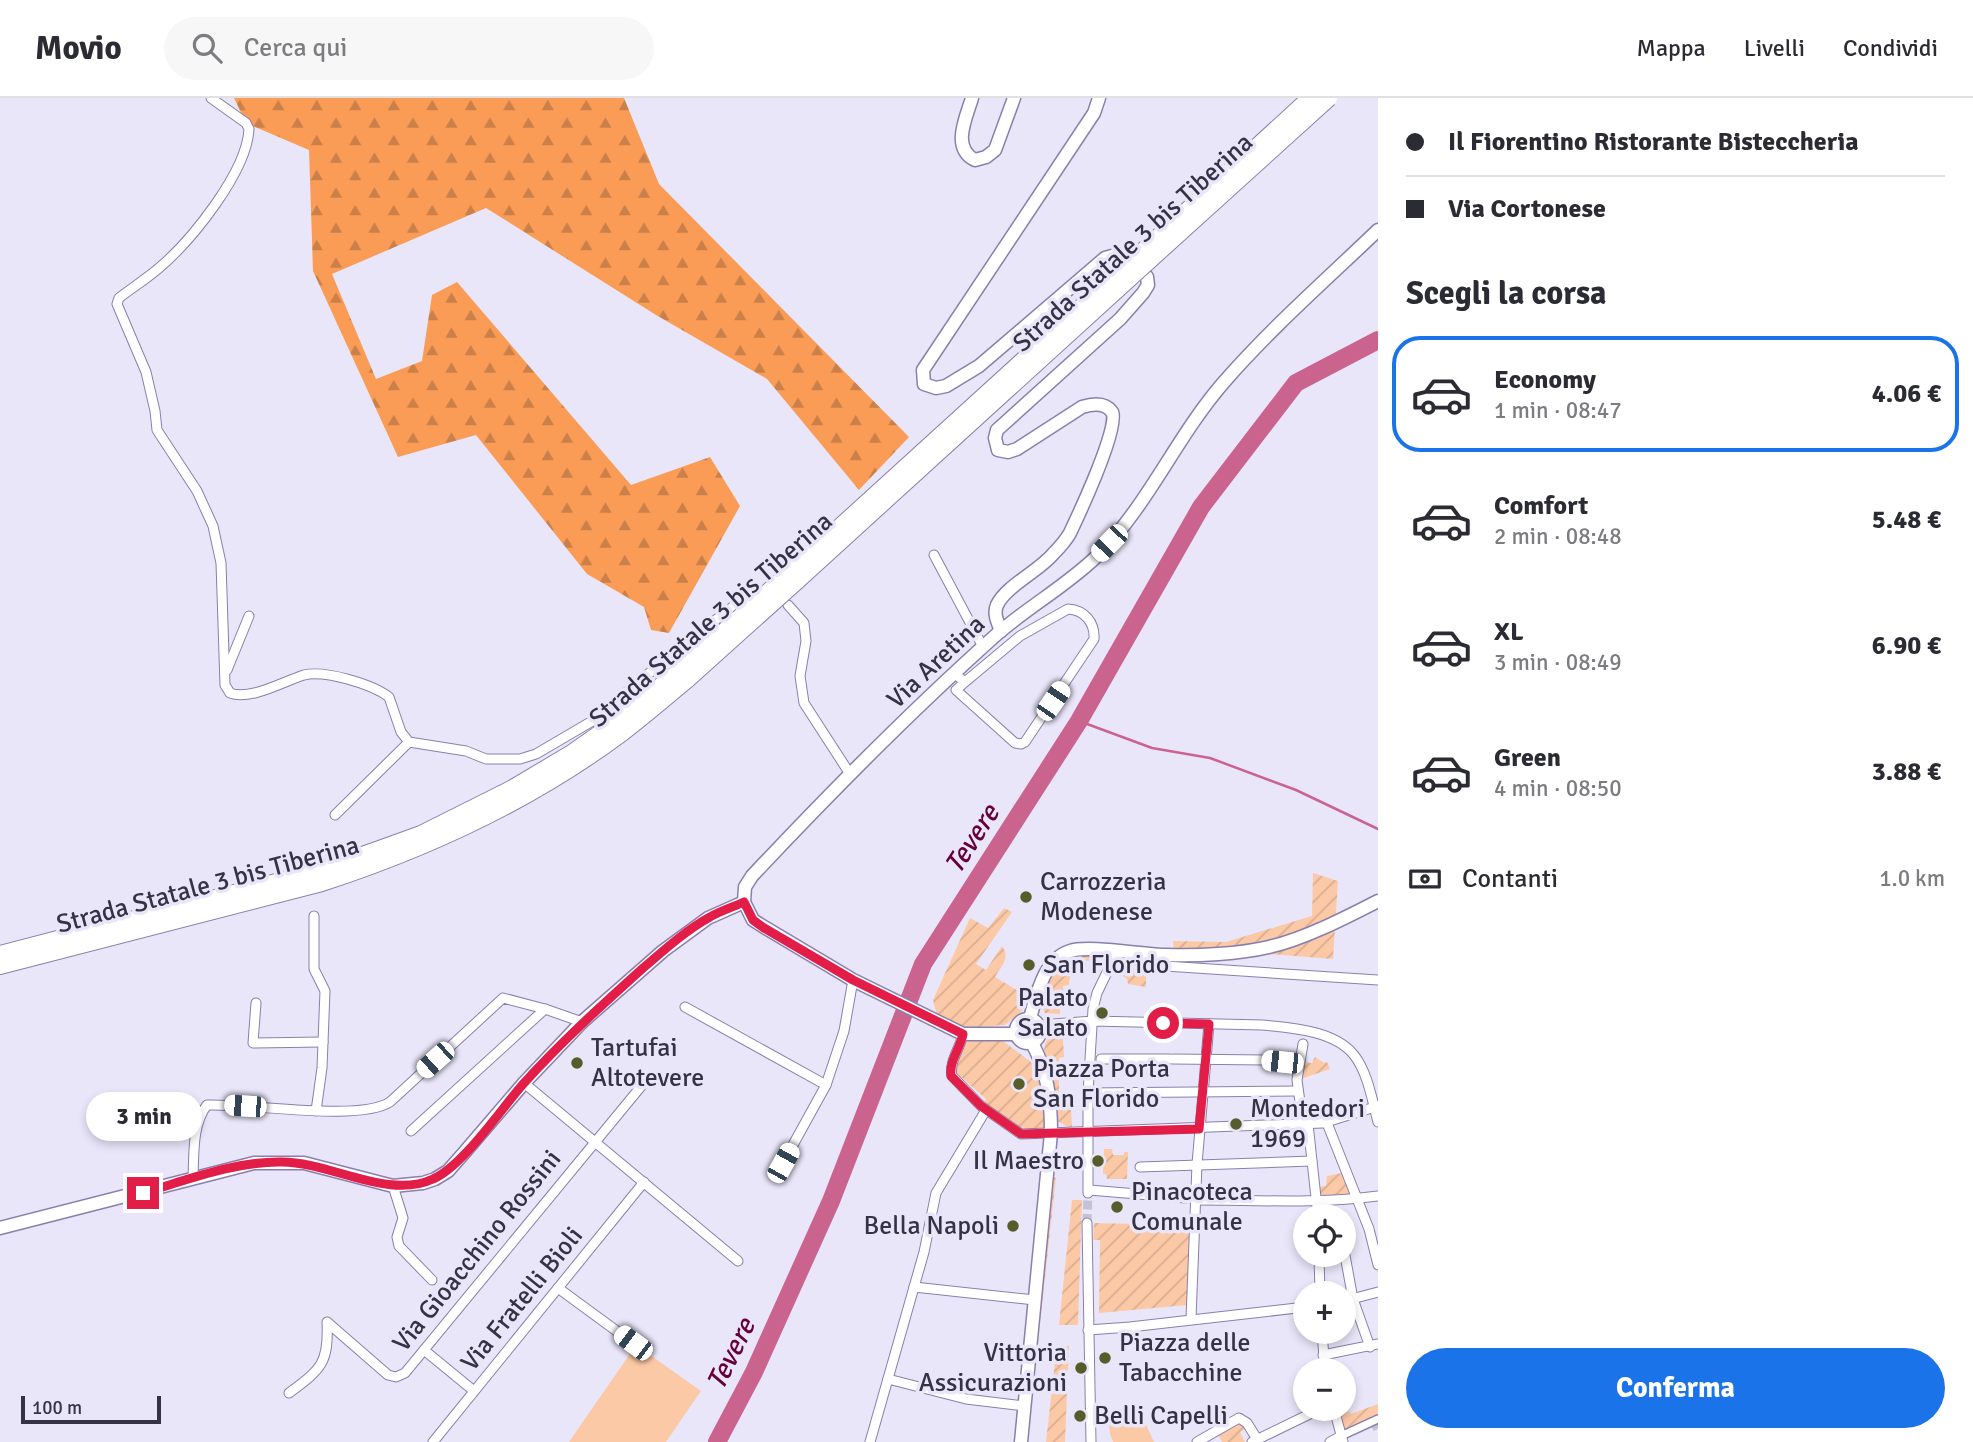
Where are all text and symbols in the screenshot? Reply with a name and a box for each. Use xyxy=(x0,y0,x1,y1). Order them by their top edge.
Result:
search box xyxy=(164,17,654,80)
text: Movio xyxy=(35,28,122,69)
icon: search xyxy=(188,29,226,67)
text: Cerca qui xyxy=(244,32,347,64)
text: Mappa xyxy=(1637,33,1706,63)
text: Livelli xyxy=(1744,33,1805,63)
text: Condividi xyxy=(1843,33,1938,63)
text: Il Fiorentino Ristorante Bisteccheria xyxy=(1448,126,1859,158)
street label: Strada Statale 3 bis Tiberina xyxy=(1006,127,1260,359)
text: Via Cortonese xyxy=(1448,193,1606,225)
text: Scegli la corsa xyxy=(1406,274,1607,313)
icon: car xyxy=(1410,363,1473,426)
text: Economy xyxy=(1494,364,1596,396)
text: 4.06 € xyxy=(1872,378,1941,410)
text: 1 min · 08:47 xyxy=(1494,396,1622,425)
icon: car xyxy=(1410,489,1473,552)
text: Comfort xyxy=(1494,490,1588,522)
text: 5.48 € xyxy=(1872,504,1941,536)
street label: Strada Statale 3 bis Tiberina xyxy=(583,506,839,734)
car xyxy=(1087,521,1132,565)
text: 2 min · 08:48 xyxy=(1494,522,1622,551)
street label: Via Aretina xyxy=(880,608,992,716)
icon: car xyxy=(1410,615,1473,678)
text: XL xyxy=(1494,616,1524,648)
text: 6.90 € xyxy=(1872,630,1941,662)
text: 3 min · 08:49 xyxy=(1494,648,1622,677)
car xyxy=(1033,678,1074,724)
icon: car xyxy=(1410,741,1473,804)
text: Green xyxy=(1494,742,1561,774)
text: 3.88 € xyxy=(1872,756,1941,788)
text: 4 min · 08:50 xyxy=(1494,774,1622,803)
water label: Tevere xyxy=(937,797,1008,880)
street label: Strada Statale 3 bis Tiberina xyxy=(53,829,363,941)
icon: cash xyxy=(1406,860,1444,898)
text: Contanti xyxy=(1462,863,1558,895)
text: 1.0 km xyxy=(1879,864,1945,893)
place label: Carrozzeria Modenese xyxy=(1040,866,1167,928)
marker: Carrozzeria Modenese xyxy=(1018,889,1034,905)
place label: San Florido xyxy=(1043,949,1169,981)
marker: San Florido xyxy=(1021,957,1037,973)
place label: Palato Salato xyxy=(1017,982,1088,1044)
marker: Palato Salato xyxy=(1094,1005,1110,1021)
route start xyxy=(1147,1007,1179,1039)
place label: Tartufai Altotevere xyxy=(591,1032,704,1094)
car xyxy=(413,1038,458,1082)
car xyxy=(1261,1049,1304,1075)
place label: Piazza Porta San Florido xyxy=(1033,1053,1170,1115)
marker: Tartufai Altotevere xyxy=(569,1055,585,1071)
marker: Piazza Porta San Florido xyxy=(1011,1076,1027,1092)
callout: 3 min xyxy=(85,1091,201,1140)
place label: Montedori 1969 xyxy=(1250,1093,1365,1155)
car xyxy=(224,1094,267,1118)
text: 3 min xyxy=(116,1102,172,1131)
marker: Montedori 1969 xyxy=(1228,1116,1244,1132)
car xyxy=(764,1140,803,1186)
street label: Via Gioacchino Rossini xyxy=(386,1144,568,1358)
place label: Il Maestro xyxy=(973,1145,1084,1177)
marker: Il Maestro xyxy=(1090,1153,1106,1169)
place label: Pinacoteca Comunale xyxy=(1131,1176,1253,1238)
route end xyxy=(127,1177,159,1209)
marker: Pinacoteca Comunale xyxy=(1109,1199,1125,1215)
map controls xyxy=(1293,1204,1356,1421)
button: locate xyxy=(1293,1204,1356,1267)
place label: Bella Napoli xyxy=(864,1210,999,1242)
marker: Bella Napoli xyxy=(1005,1218,1021,1234)
street label: Via Fratelli Bioli xyxy=(454,1220,590,1378)
button: + xyxy=(1293,1281,1356,1344)
water label: Tevere xyxy=(699,1311,764,1395)
car xyxy=(610,1322,657,1364)
place label: Piazza delle Tabacchine xyxy=(1119,1327,1251,1389)
place label: Vittoria Assicurazioni xyxy=(919,1337,1067,1399)
button: Conferma xyxy=(1406,1348,1945,1428)
marker: Piazza delle Tabacchine xyxy=(1097,1350,1113,1366)
button: − xyxy=(1293,1358,1356,1421)
marker: Vittoria Assicurazioni xyxy=(1073,1360,1089,1376)
scale bar xyxy=(21,1393,161,1425)
text: 100 m xyxy=(32,1396,82,1420)
place label: Belli Capelli xyxy=(1094,1400,1228,1432)
marker: Belli Capelli xyxy=(1072,1408,1088,1424)

